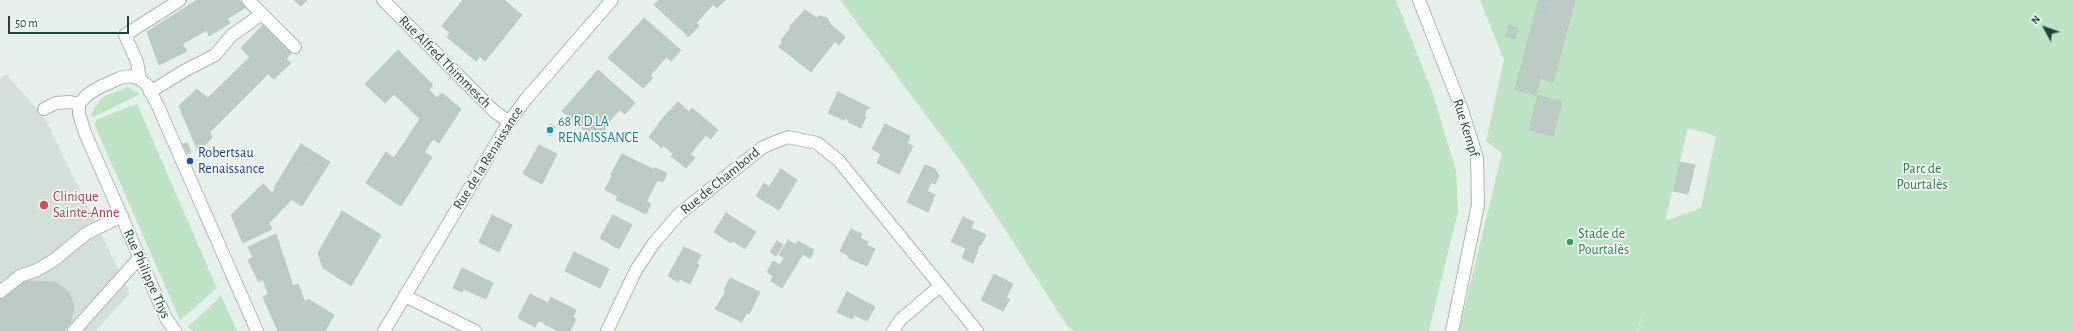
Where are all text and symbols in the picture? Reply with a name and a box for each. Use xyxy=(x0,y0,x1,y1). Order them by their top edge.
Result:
scale bar xyxy=(10,8,131,34)
north arrow xyxy=(2025,8,2065,48)
street label: Rue Alfred Thimmesch xyxy=(395,12,495,112)
text: N xyxy=(2029,13,2042,26)
text: 50 m xyxy=(15,17,38,29)
street label: Rue Kempf xyxy=(1449,97,1483,159)
street label: Rue de la Renaissance xyxy=(450,103,526,213)
place label: 68 R D LA RENAISSANCE xyxy=(558,114,639,146)
marker: 68 R D LA RENAISSANCE xyxy=(545,125,555,135)
street label: Rue de Chambord xyxy=(677,144,763,218)
place label: Robertsau Renaissance xyxy=(198,145,265,178)
marker: Robertsau Renaissance xyxy=(185,156,195,166)
park label: Parc de Pourtalès xyxy=(1896,161,1948,194)
place label: Clinique Sainte-Anne xyxy=(53,189,119,222)
marker: Clinique Sainte-Anne xyxy=(38,199,50,211)
place label: Stade de Pourtalès xyxy=(1578,226,1629,258)
street label: Rue Philippe Thys xyxy=(120,227,174,321)
marker: Stade de Pourtalès xyxy=(1565,237,1575,247)

